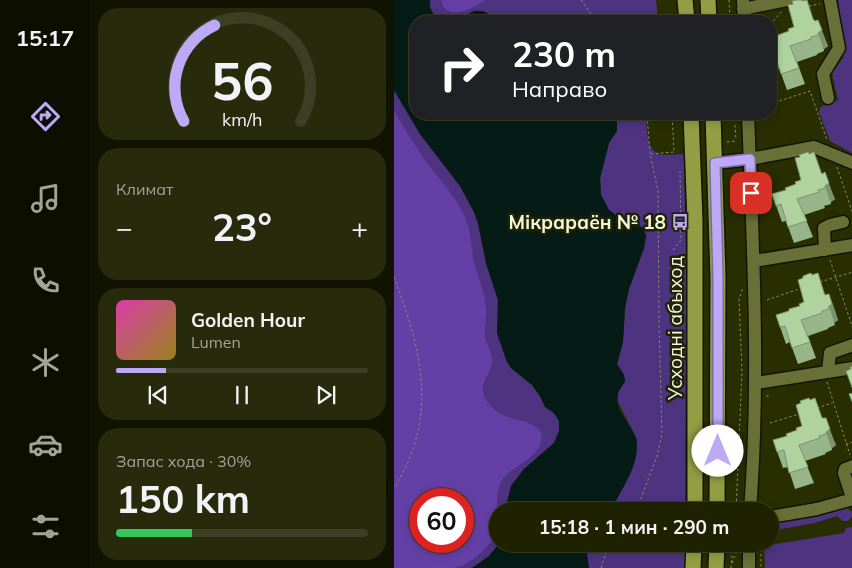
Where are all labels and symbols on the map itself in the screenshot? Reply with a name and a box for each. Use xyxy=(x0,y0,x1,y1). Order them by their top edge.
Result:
pin xyxy=(730,172,772,214)
place label: Мікрараён № 18 xyxy=(508,210,666,234)
bus stop icon: Мікрараён № 18 xyxy=(670,212,690,232)
street label: Усходні абыход xyxy=(663,255,687,401)
position arrow xyxy=(691,424,743,476)
speed limit sign: 60 xyxy=(409,488,474,553)

